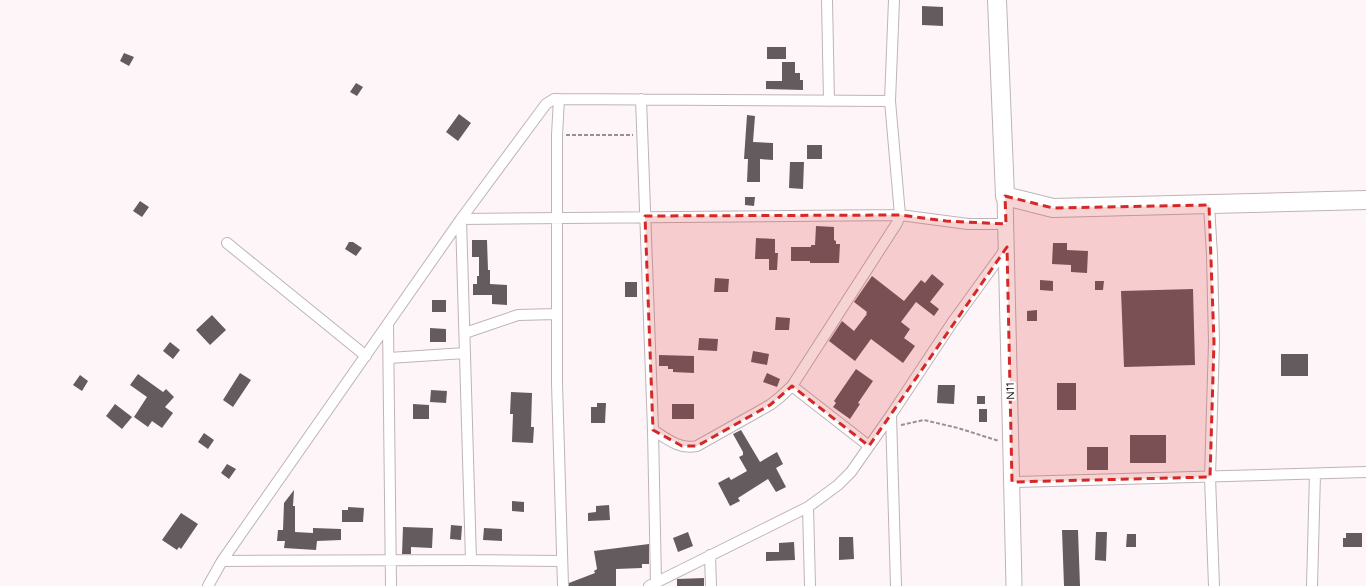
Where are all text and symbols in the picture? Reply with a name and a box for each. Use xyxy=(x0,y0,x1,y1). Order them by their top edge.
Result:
street label: N11 xyxy=(1004,382,1017,400)

